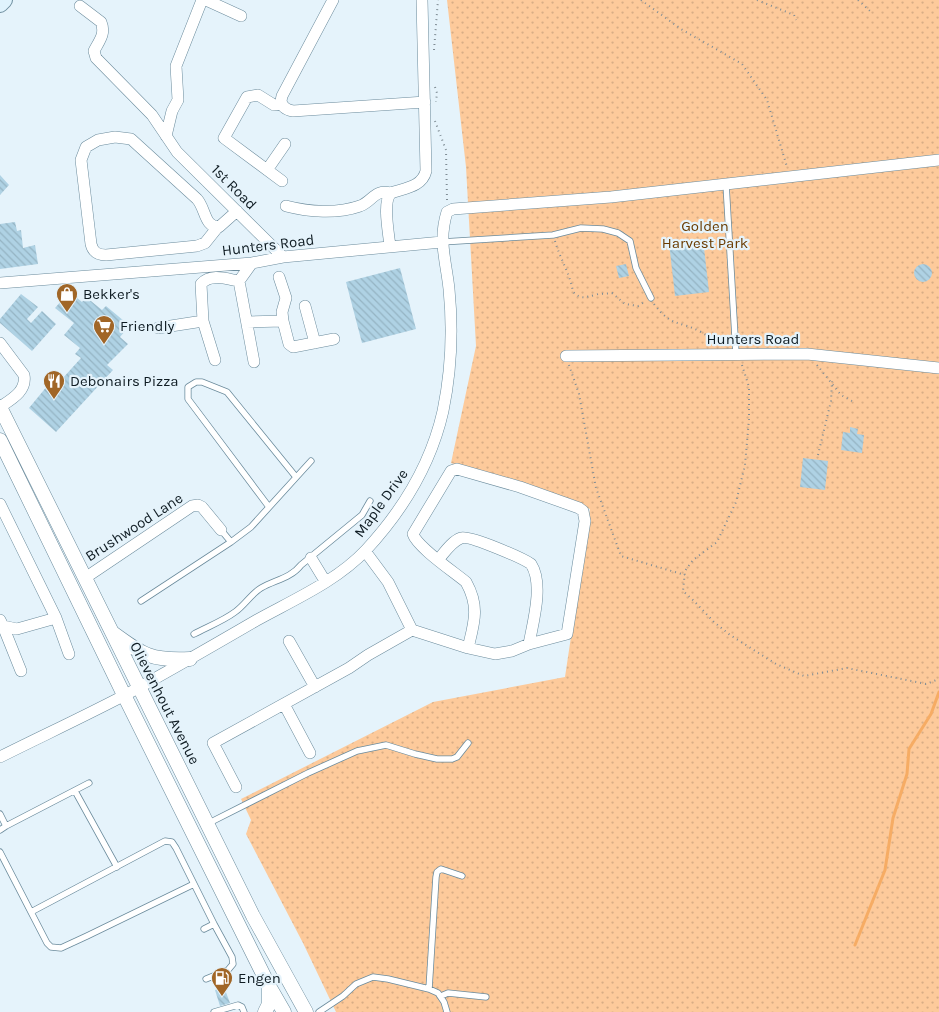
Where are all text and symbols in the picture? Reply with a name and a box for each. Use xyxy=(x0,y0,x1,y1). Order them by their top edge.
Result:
street label: 1st Road xyxy=(208,161,260,213)
park label: Golden Harvest Park xyxy=(662,217,748,252)
street label: Hunters Road xyxy=(221,230,315,260)
shop icon: Bekker's xyxy=(55,282,79,313)
place label: Bekker's xyxy=(83,285,140,303)
supermarket icon: Friendly xyxy=(92,314,116,345)
place label: Friendly xyxy=(120,317,175,335)
street label: Hunters Road xyxy=(707,330,799,348)
restaurant icon: Debonairs Pizza xyxy=(42,369,66,400)
place label: Debonairs Pizza xyxy=(70,372,179,390)
street label: Maple Drive xyxy=(350,465,412,541)
street label: Brushwood Lane xyxy=(82,489,186,565)
street label: Olievenhout Avenue xyxy=(126,639,204,767)
fuel station icon: Engen xyxy=(210,966,234,997)
place label: Engen xyxy=(238,969,281,987)

